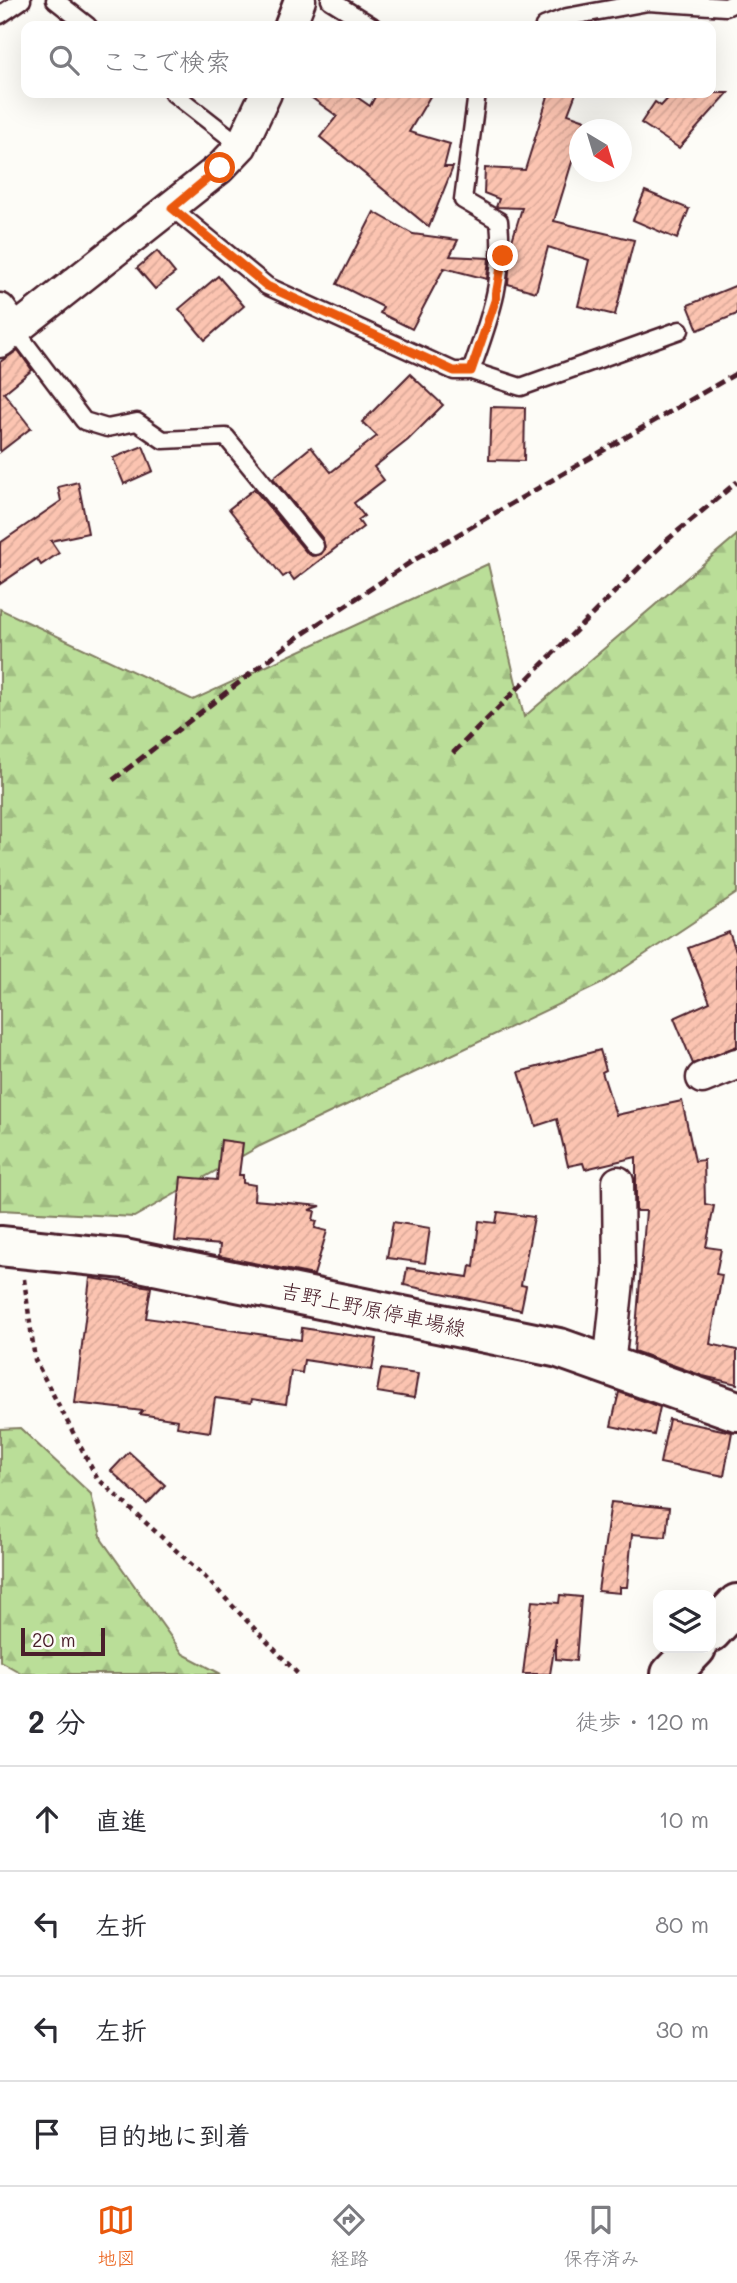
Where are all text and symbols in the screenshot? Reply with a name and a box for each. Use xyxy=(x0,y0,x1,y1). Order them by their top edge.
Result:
search box xyxy=(21,21,716,98)
icon: search xyxy=(45,41,83,79)
text: ここで検索 xyxy=(101,44,231,78)
north arrow xyxy=(569,119,632,182)
route start xyxy=(204,152,235,183)
route end xyxy=(487,240,518,271)
street label: 吉野上野原停車場線 xyxy=(278,1276,469,1341)
map controls xyxy=(653,1590,716,1653)
button: layers xyxy=(653,1590,716,1653)
scale bar xyxy=(21,1625,105,1657)
text: 20 m xyxy=(32,1627,76,1652)
text: 2 分 xyxy=(28,1701,86,1741)
text: 徒歩 · 120 m xyxy=(575,1706,709,1736)
icon: ahead xyxy=(28,1800,66,1838)
text: 直進 xyxy=(95,1803,147,1837)
text: 10 m xyxy=(659,1804,709,1834)
icon: left xyxy=(28,1905,66,1943)
text: 左折 xyxy=(95,1908,147,1942)
text: 80 m xyxy=(655,1909,709,1939)
icon: left xyxy=(28,2010,66,2048)
text: 左折 xyxy=(95,2013,147,2047)
text: 30 m xyxy=(656,2014,709,2044)
icon: arrive xyxy=(28,2115,66,2153)
text: 目的地に到着 xyxy=(95,2118,251,2152)
tab: 地図 xyxy=(97,2201,136,2270)
tab: 経路 xyxy=(330,2201,369,2270)
tab: 保存済み xyxy=(563,2201,640,2270)

